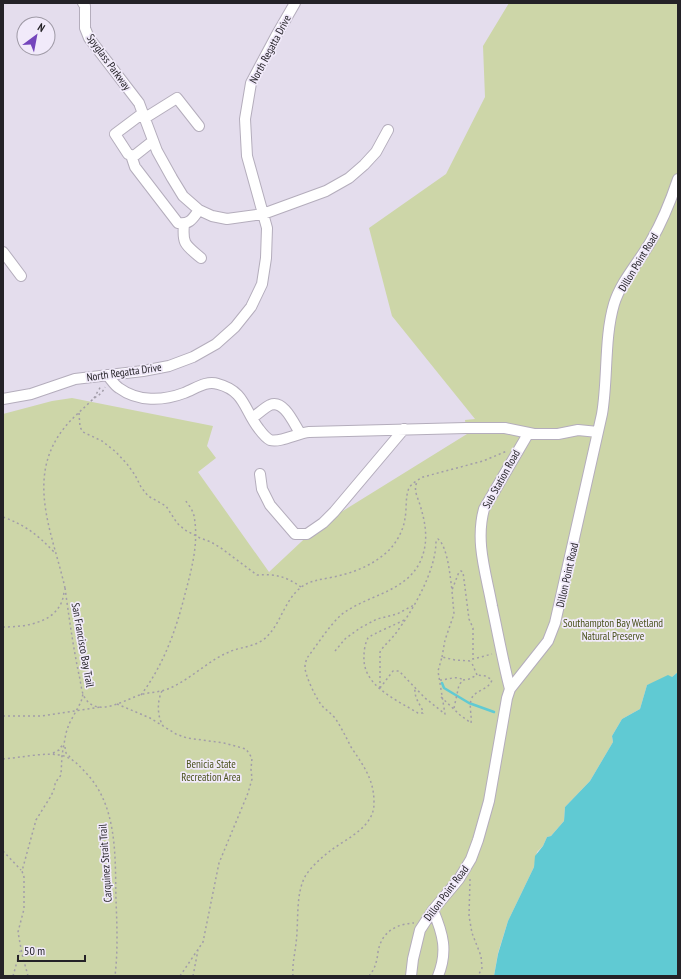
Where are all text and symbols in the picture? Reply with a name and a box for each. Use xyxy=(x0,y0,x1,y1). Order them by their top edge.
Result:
street label: North Regatta Drive xyxy=(246,12,294,86)
north arrow xyxy=(16,16,56,56)
text: N xyxy=(35,20,48,35)
street label: Spyglass Parkway xyxy=(84,31,135,94)
street label: Dillon Point Road xyxy=(615,230,661,294)
street label: North Regatta Drive xyxy=(86,360,163,384)
street label: Sub Station Road xyxy=(479,447,523,511)
street label: Dillon Point Road xyxy=(553,541,581,609)
street label: San Francisco Bay Trail xyxy=(69,602,97,689)
park label: Southampton Bay Wetland Natural Preserve xyxy=(563,616,663,643)
park label: Benicia State Recreation Area xyxy=(181,757,241,784)
street label: Carquinez Strait Trail xyxy=(95,823,115,903)
street label: Dillon Point Road xyxy=(421,862,472,924)
scale bar xyxy=(18,937,85,963)
text: 50 m xyxy=(24,943,45,958)

